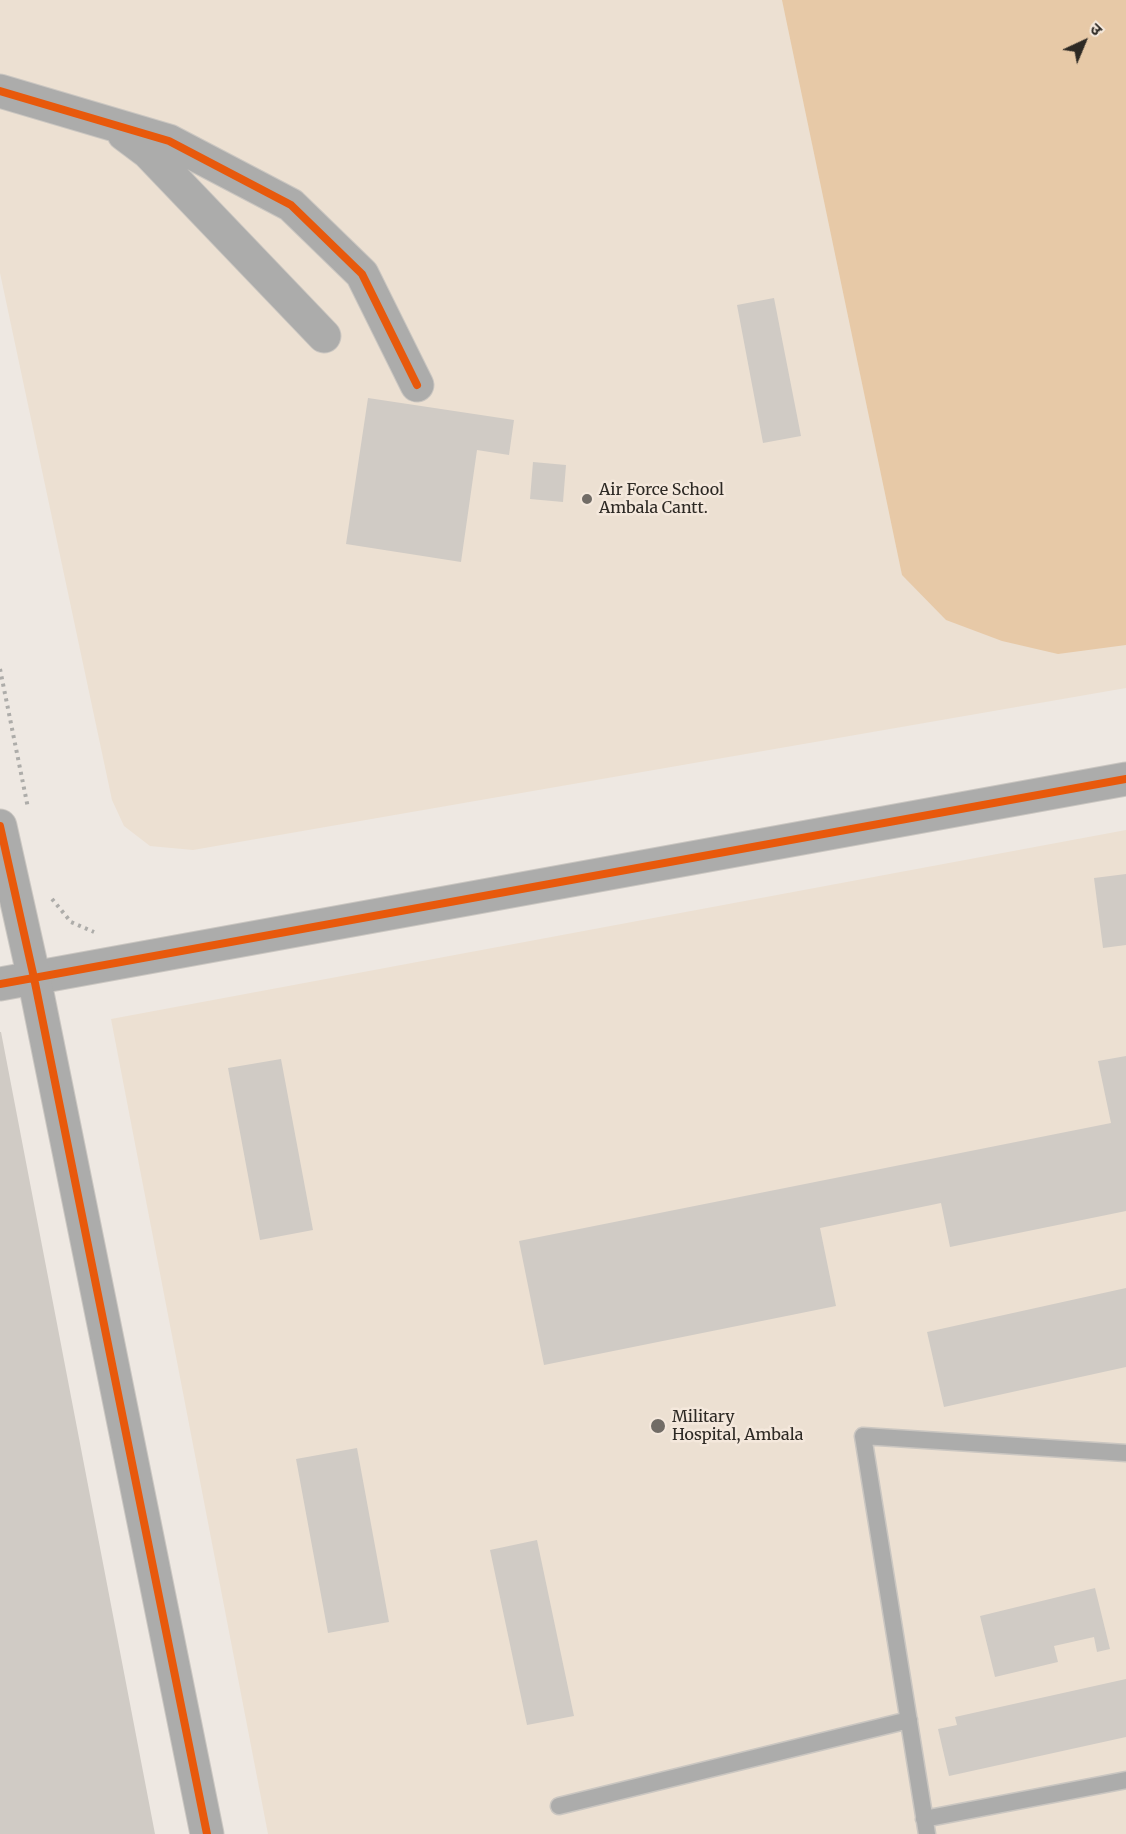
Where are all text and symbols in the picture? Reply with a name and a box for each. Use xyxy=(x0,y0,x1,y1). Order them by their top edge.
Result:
north arrow xyxy=(1054,12,1114,72)
text: उ xyxy=(1086,19,1107,40)
place label: Air Force School Ambala Cantt. xyxy=(599,480,724,518)
marker: Air Force School Ambala Cantt. xyxy=(580,492,594,506)
place label: Military Hospital, Ambala xyxy=(672,1407,803,1445)
marker: Military Hospital, Ambala xyxy=(649,1417,667,1435)

